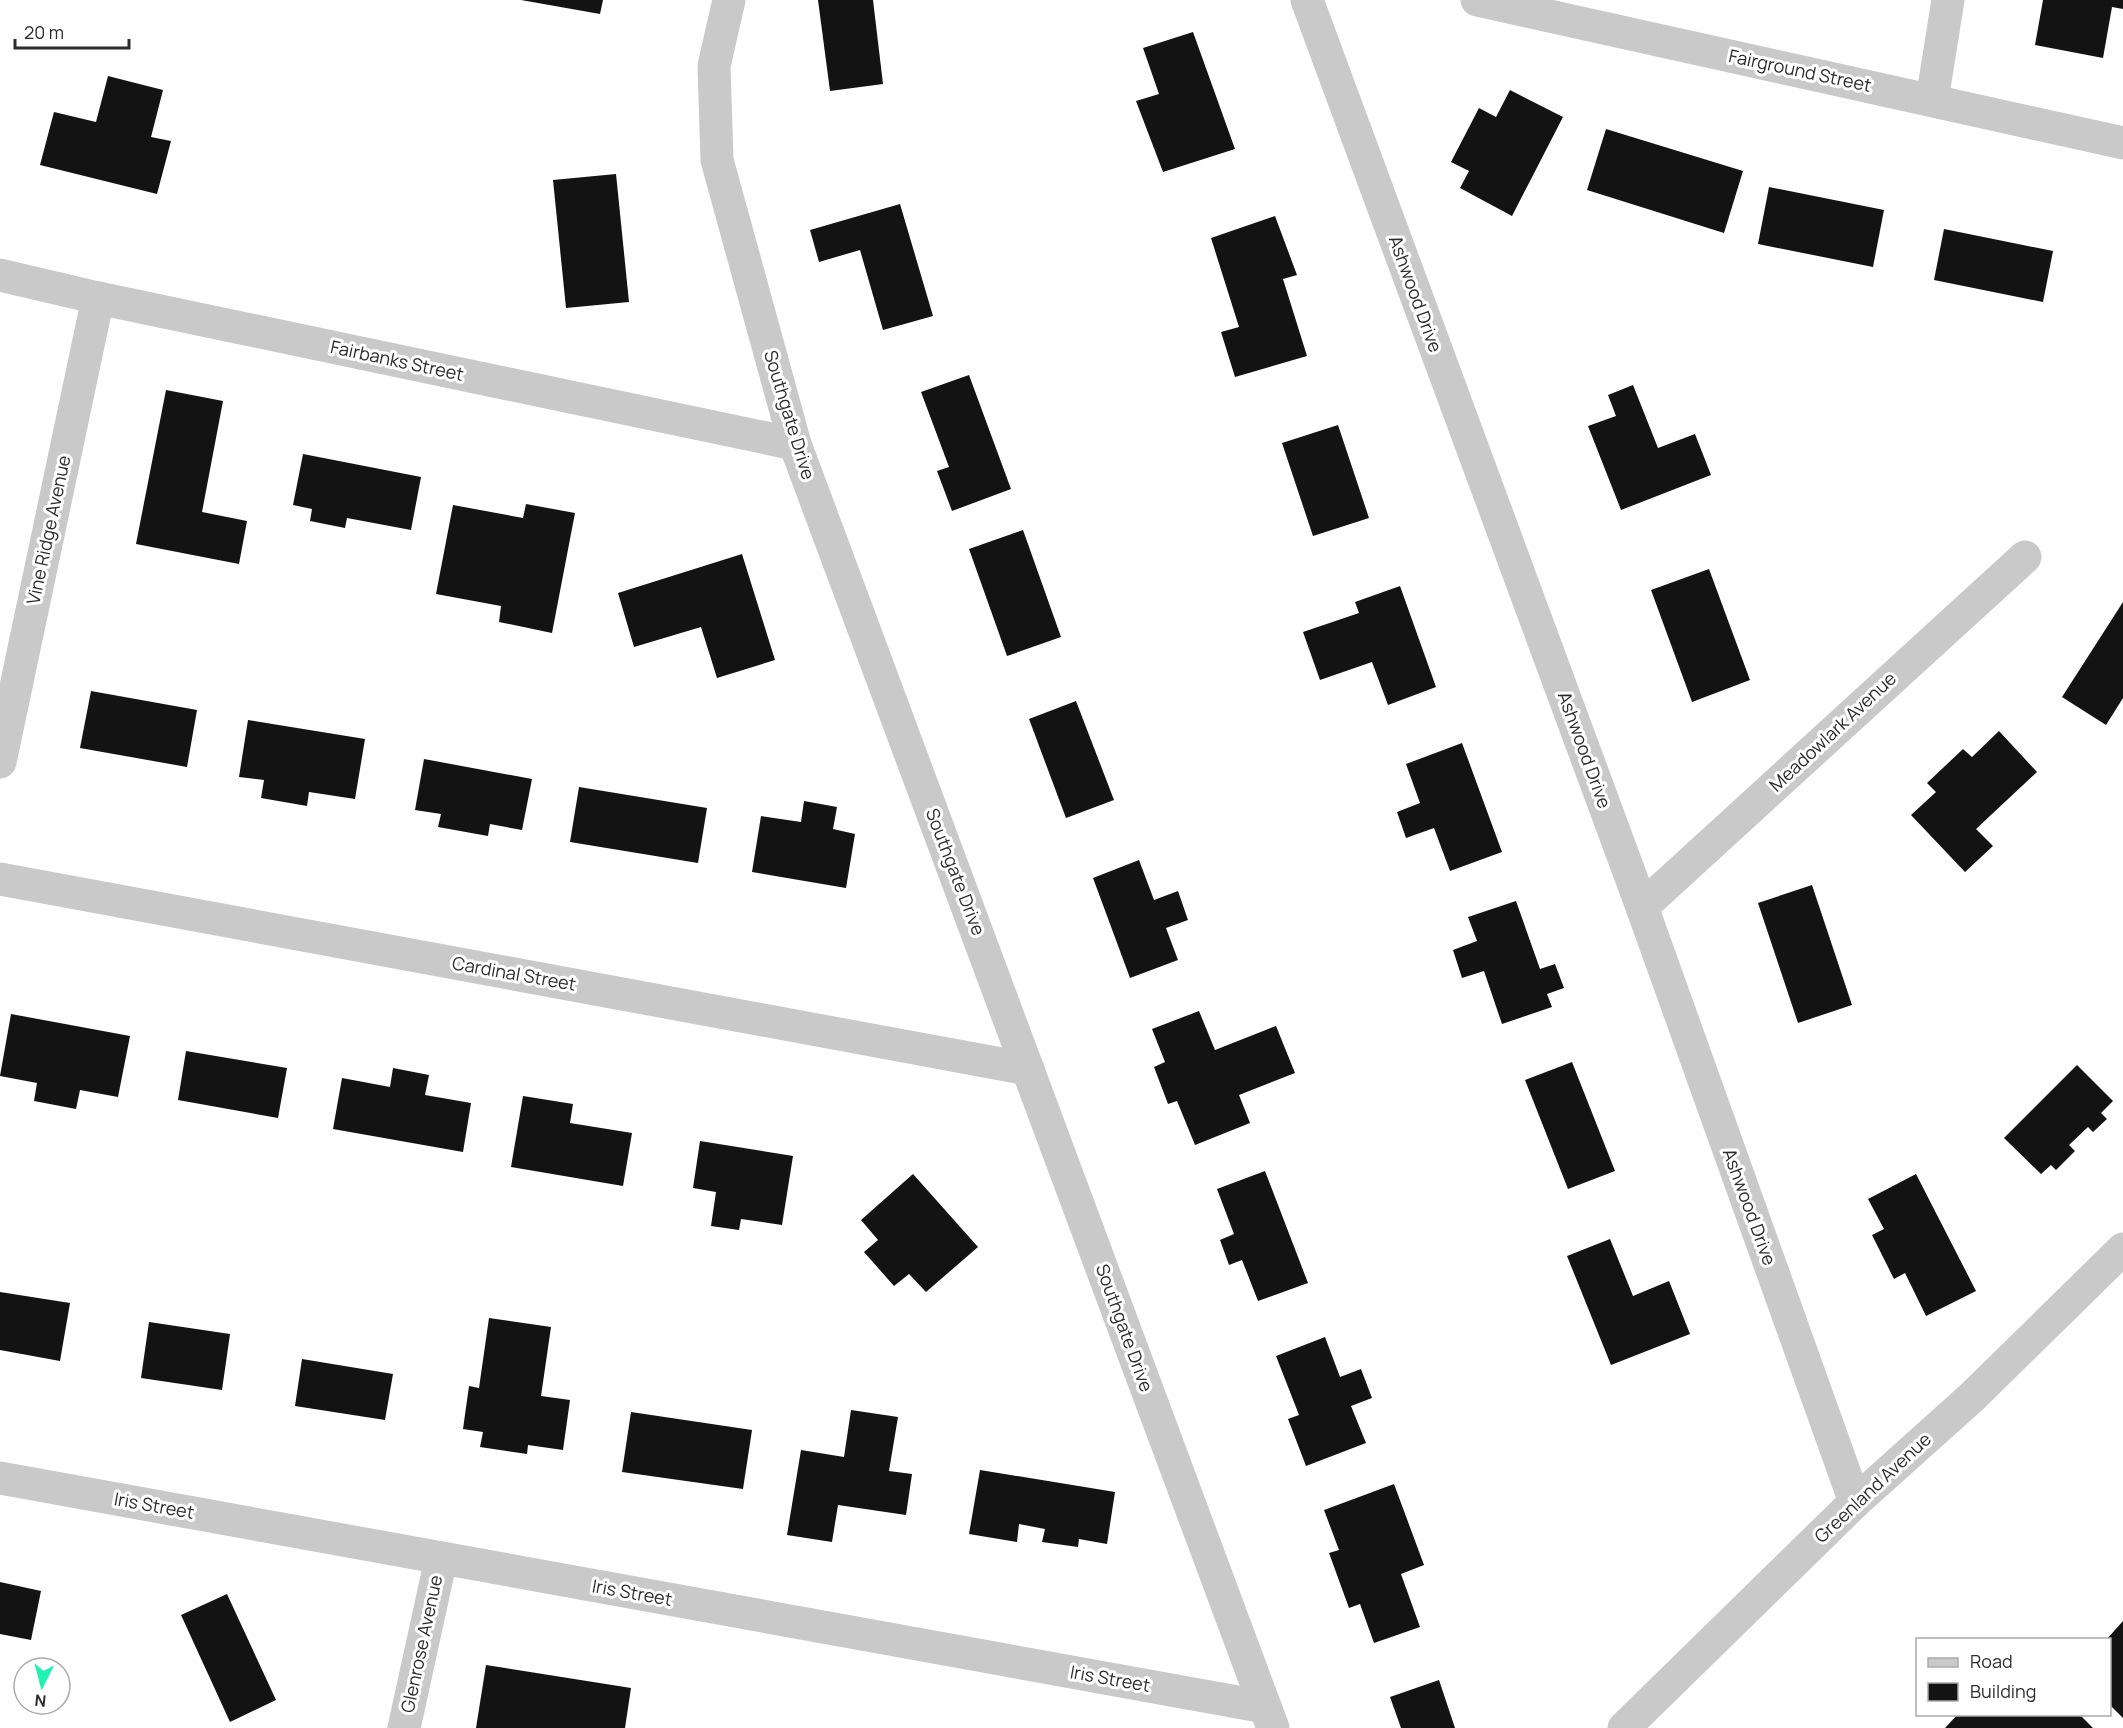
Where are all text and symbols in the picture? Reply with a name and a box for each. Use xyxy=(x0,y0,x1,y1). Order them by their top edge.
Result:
scale bar xyxy=(15,12,129,50)
text: 20 m xyxy=(24,20,64,44)
street label: Fairground Street xyxy=(1727,43,1874,97)
street label: Ashwood Drive xyxy=(1384,232,1448,355)
street label: Fairbanks Street xyxy=(328,334,466,386)
street label: Southgate Drive xyxy=(759,347,821,482)
street label: Vine Ridge Avenue xyxy=(20,453,76,607)
street label: Meadowlark Avenue xyxy=(1764,666,1901,796)
street label: Ashwood Drive xyxy=(1553,688,1617,811)
street label: Southgate Drive xyxy=(921,805,991,939)
street label: Cardinal Street xyxy=(450,950,578,996)
street label: Ashwood Drive xyxy=(1718,1145,1782,1268)
street label: Southgate Drive xyxy=(1091,1261,1159,1395)
street label: Greenland Avenue xyxy=(1809,1427,1936,1548)
street label: Iris Street xyxy=(112,1486,196,1524)
street label: Glenrose Avenue xyxy=(395,1573,447,1715)
street label: Iris Street xyxy=(590,1573,674,1611)
legend xyxy=(1916,1638,2111,1716)
text: Road xyxy=(1970,1649,2013,1673)
north arrow xyxy=(12,1656,72,1716)
street label: Iris Street xyxy=(1068,1659,1152,1697)
text: Building xyxy=(1970,1679,2036,1703)
text: N xyxy=(34,1689,47,1712)

